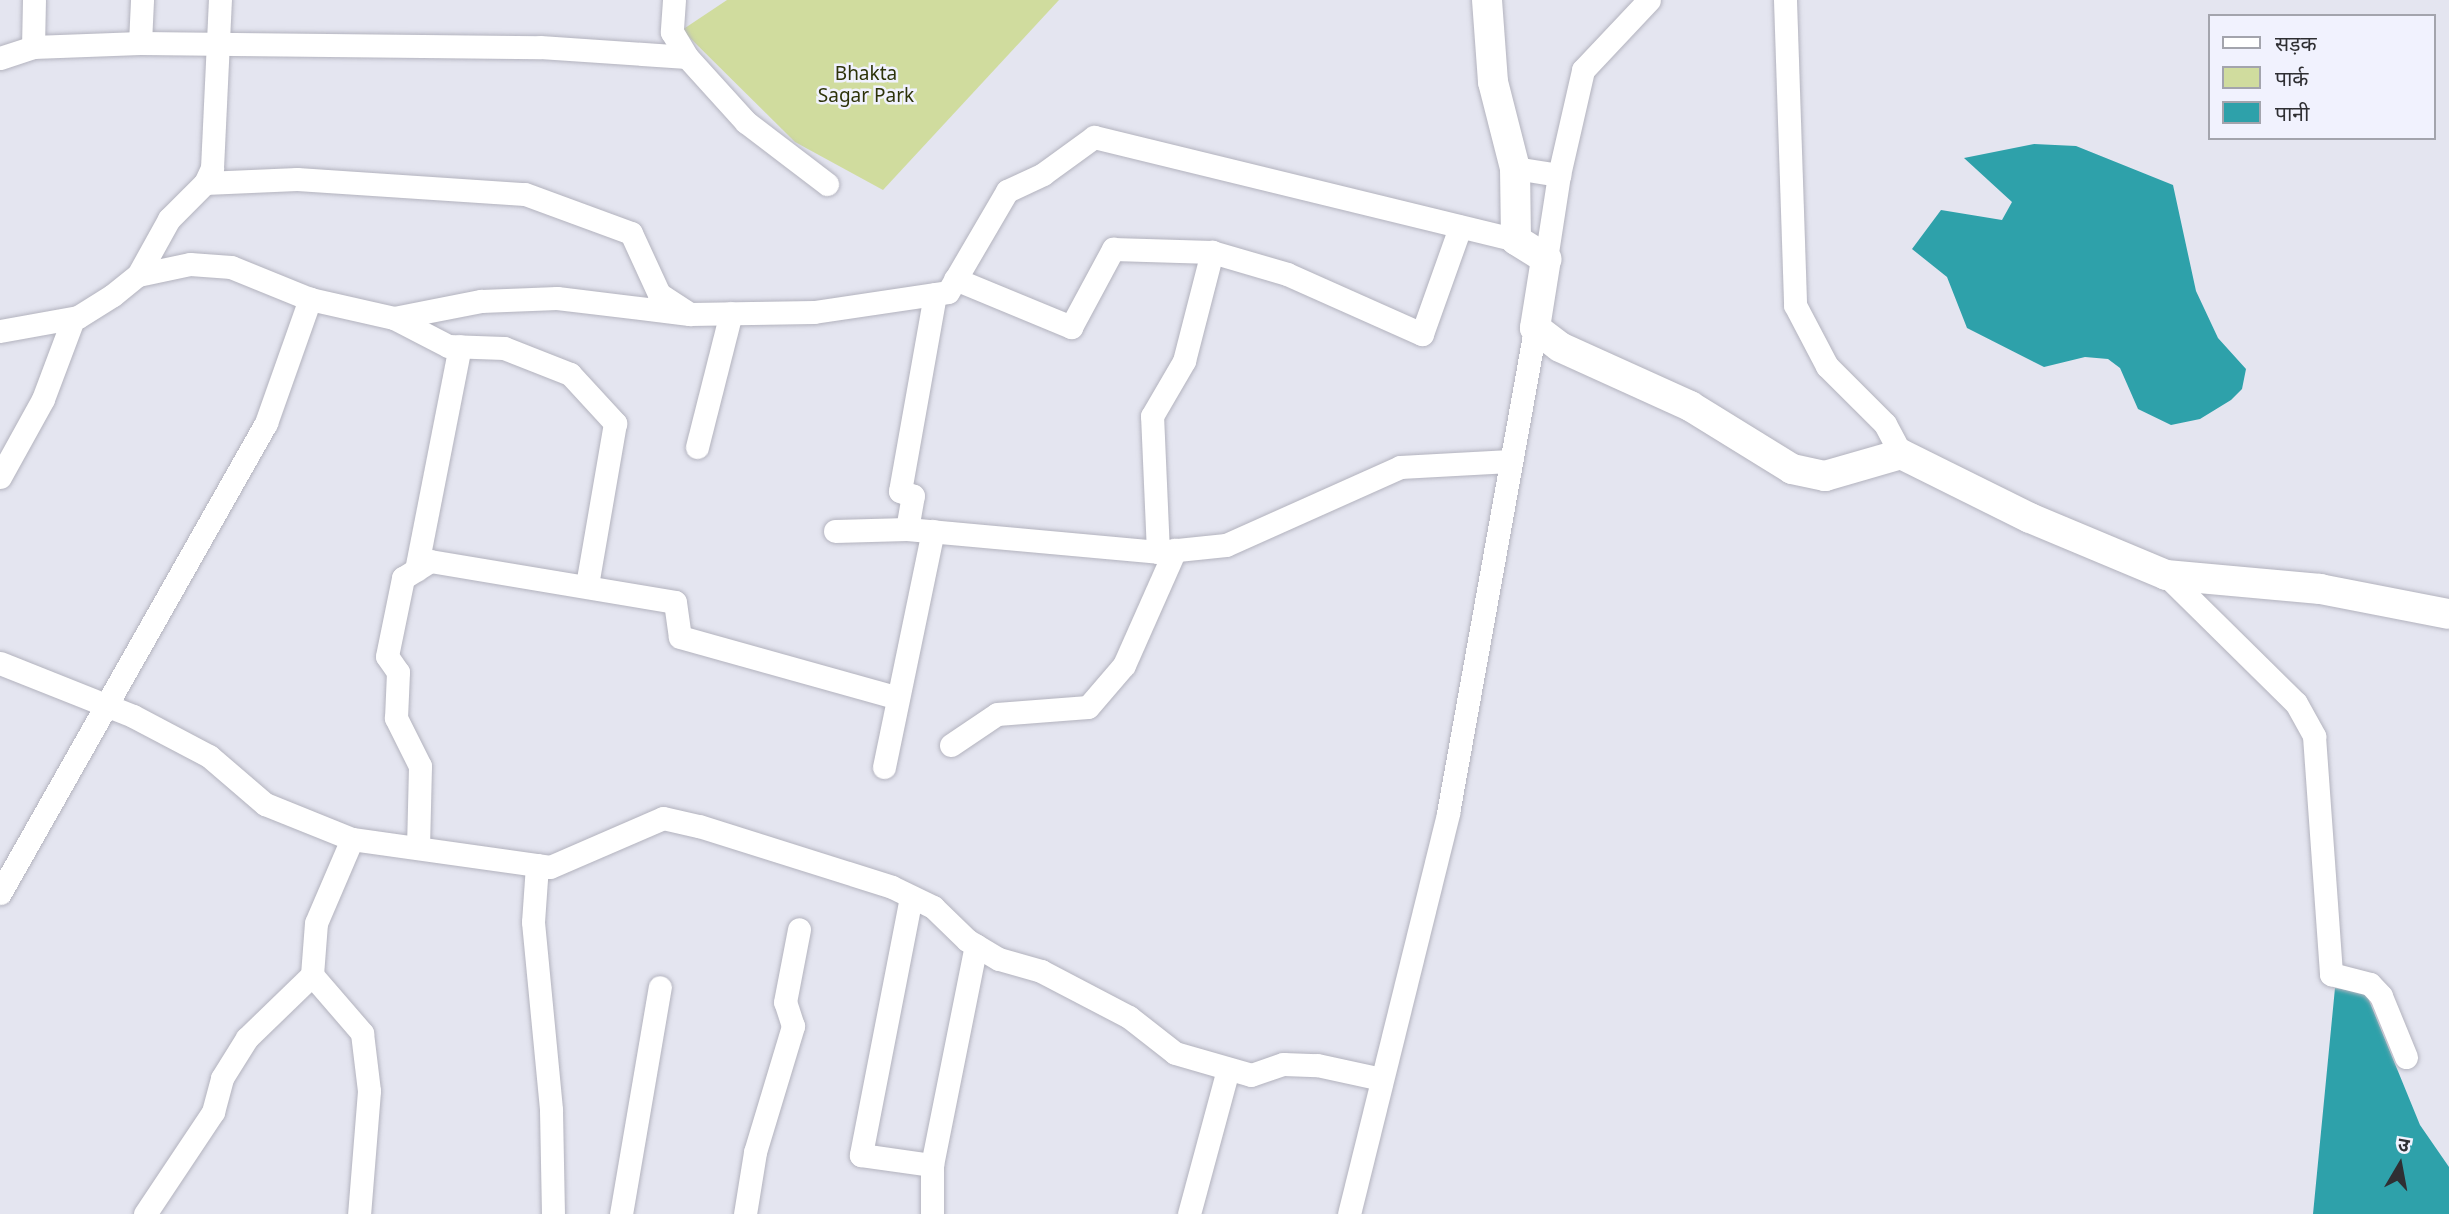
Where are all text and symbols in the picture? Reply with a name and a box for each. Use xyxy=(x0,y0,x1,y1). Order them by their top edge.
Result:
legend xyxy=(2208,14,2435,140)
text: सड़क xyxy=(2275,29,2317,57)
park label: Bhakta Sagar Park xyxy=(818,63,914,107)
text: पार्क xyxy=(2275,64,2309,92)
text: पानी xyxy=(2275,99,2309,127)
north arrow xyxy=(2365,1130,2435,1200)
text: उ xyxy=(2396,1131,2411,1158)

